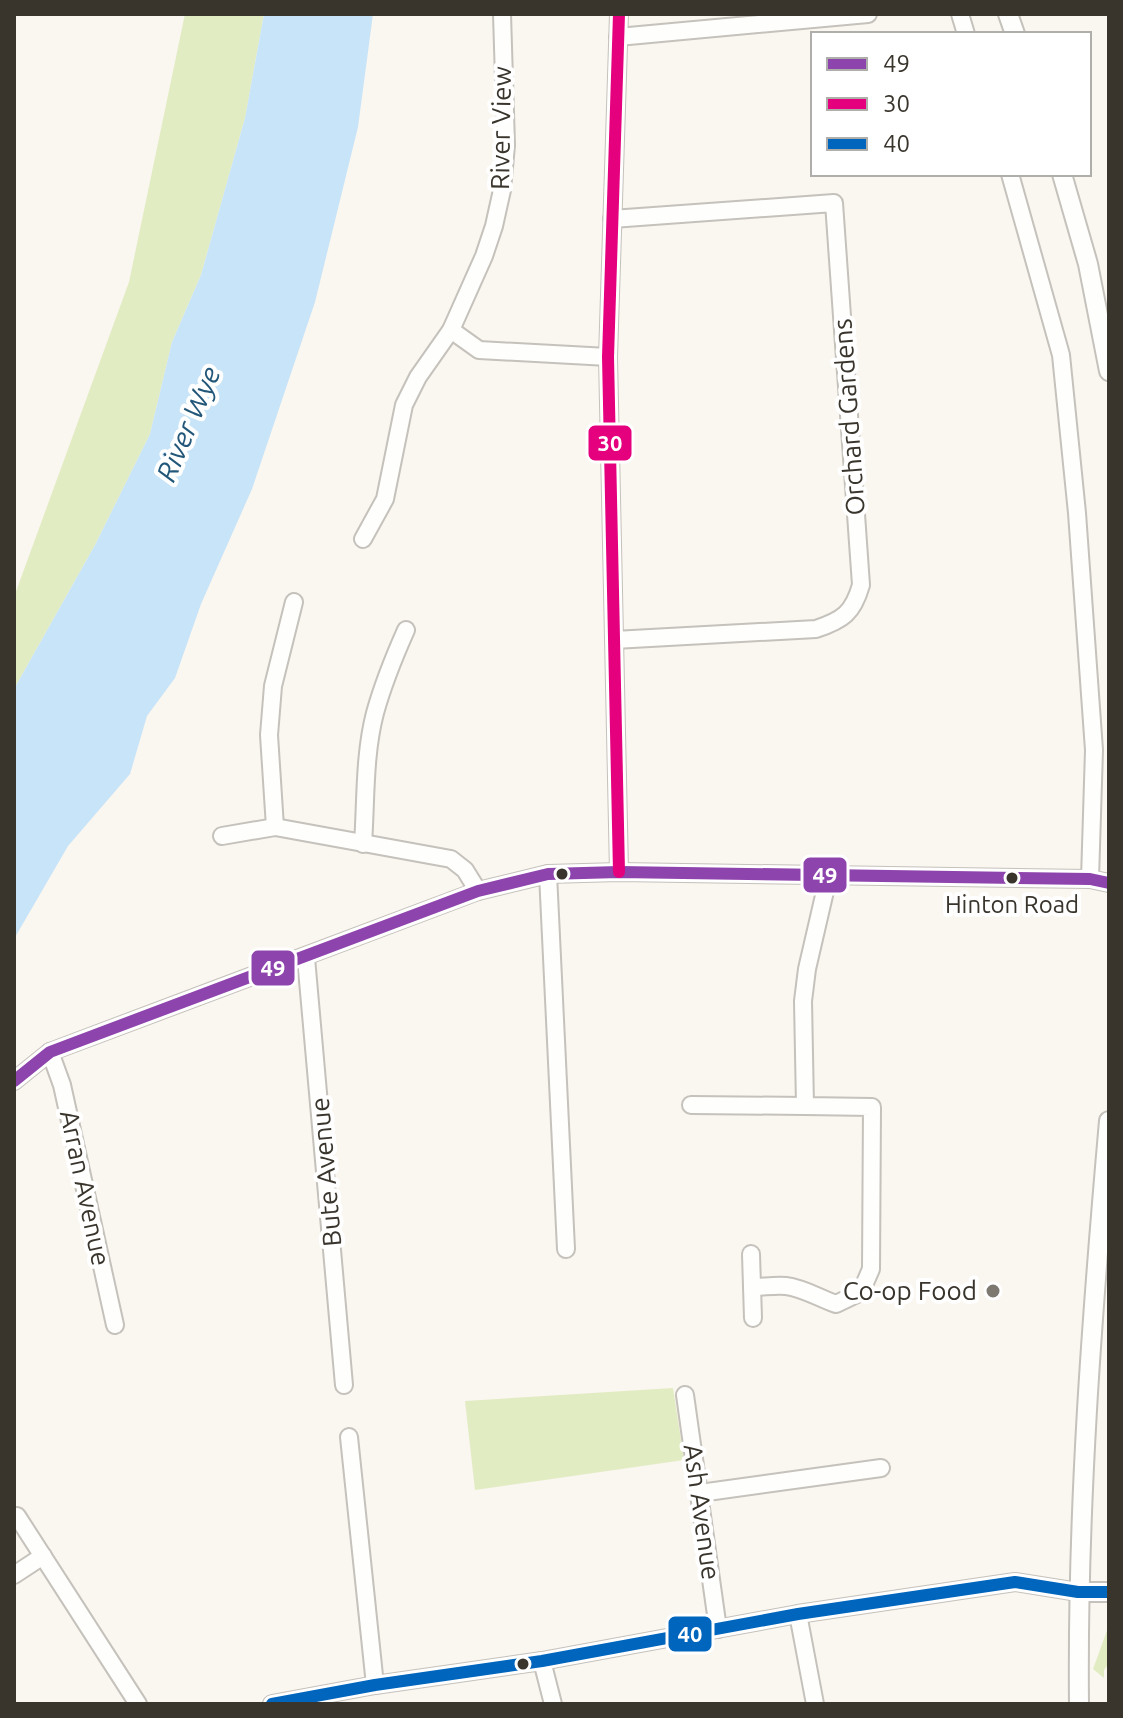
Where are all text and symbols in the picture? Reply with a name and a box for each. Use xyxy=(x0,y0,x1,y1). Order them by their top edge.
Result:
legend xyxy=(811,32,1091,176)
text: 49 xyxy=(883,50,910,77)
street label: River View xyxy=(485,66,516,190)
text: 30 xyxy=(883,90,910,117)
text: 40 xyxy=(883,130,910,157)
street label: Orchard Gardens xyxy=(827,318,870,517)
water label: River Wye xyxy=(150,362,226,486)
line badge: 30 xyxy=(587,424,633,462)
text: 30 xyxy=(598,430,622,455)
line badge: 49 xyxy=(802,856,848,894)
text: 49 xyxy=(813,862,837,887)
unlabelled marker xyxy=(554,866,570,882)
marker: Hinton Road xyxy=(1004,870,1020,886)
place label: Hinton Road xyxy=(945,891,1079,918)
line badge: 49 xyxy=(250,949,296,987)
text: 49 xyxy=(261,955,285,980)
street label: Bute Avenue xyxy=(305,1096,346,1248)
street label: Arran Avenue xyxy=(55,1107,116,1268)
place label: Co-op Food xyxy=(843,1276,977,1305)
marker: Co-op Food xyxy=(984,1282,1002,1300)
street label: Ash Avenue xyxy=(679,1442,726,1582)
line badge: 40 xyxy=(667,1615,713,1653)
text: 40 xyxy=(678,1621,702,1646)
unlabelled marker xyxy=(515,1656,531,1672)

